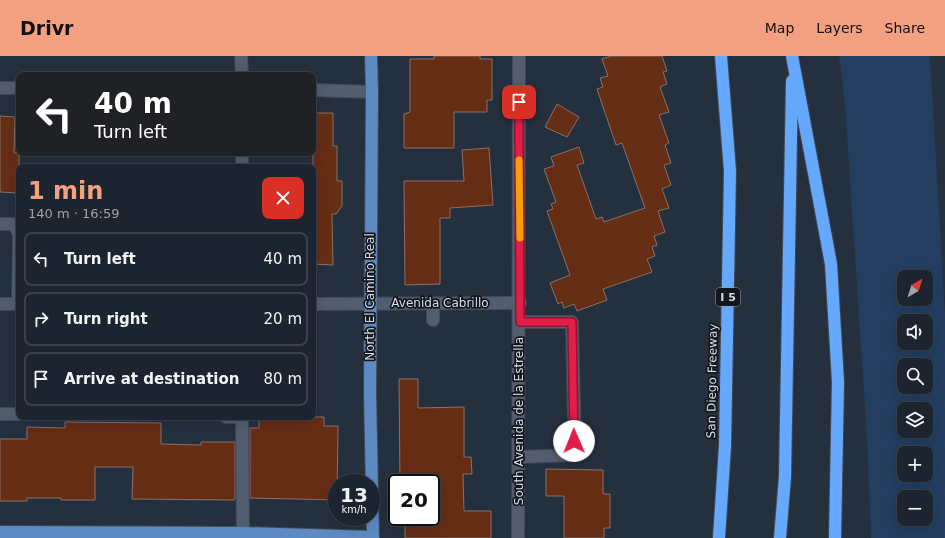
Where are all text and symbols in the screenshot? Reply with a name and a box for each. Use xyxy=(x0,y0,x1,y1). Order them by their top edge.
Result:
text: Drivr xyxy=(20,17,73,39)
text: Map xyxy=(765,20,794,36)
text: Layers xyxy=(816,20,863,36)
text: Share xyxy=(885,20,925,36)
pin xyxy=(502,85,536,119)
text: 40 m xyxy=(94,87,172,120)
icon: left xyxy=(28,88,80,140)
icon: arrive xyxy=(508,91,530,113)
text: Turn left xyxy=(94,121,167,142)
text: 1 min xyxy=(28,177,103,205)
button: close xyxy=(262,177,304,219)
text: 140 m · 16:59 xyxy=(28,206,119,221)
street label: North El Camino Real xyxy=(363,233,377,361)
icon: left xyxy=(30,248,52,270)
text: Turn left xyxy=(64,250,136,268)
text: 40 m xyxy=(264,250,302,268)
north arrow xyxy=(897,270,933,306)
map controls xyxy=(897,270,933,526)
road number: I 5 xyxy=(716,288,740,306)
street label: Avenida Cabrillo xyxy=(391,296,489,310)
icon: right xyxy=(30,308,52,330)
text: Turn right xyxy=(64,310,148,328)
text: 20 m xyxy=(264,310,302,328)
button: sound xyxy=(897,314,933,350)
street label: San Diego Freeway xyxy=(704,323,720,439)
street label: South Avenida de la Estrella xyxy=(512,337,526,505)
button: search xyxy=(897,358,933,394)
icon: arrive xyxy=(30,368,52,390)
text: Arrive at destination xyxy=(64,370,239,388)
text: 80 m xyxy=(264,370,302,388)
button: layers xyxy=(897,402,933,438)
position arrow xyxy=(553,420,595,462)
button: + xyxy=(897,446,933,482)
speed limit sign: 20 xyxy=(388,474,440,526)
text: 13 xyxy=(340,483,368,507)
button: − xyxy=(897,490,933,526)
text: km/h xyxy=(341,504,367,515)

